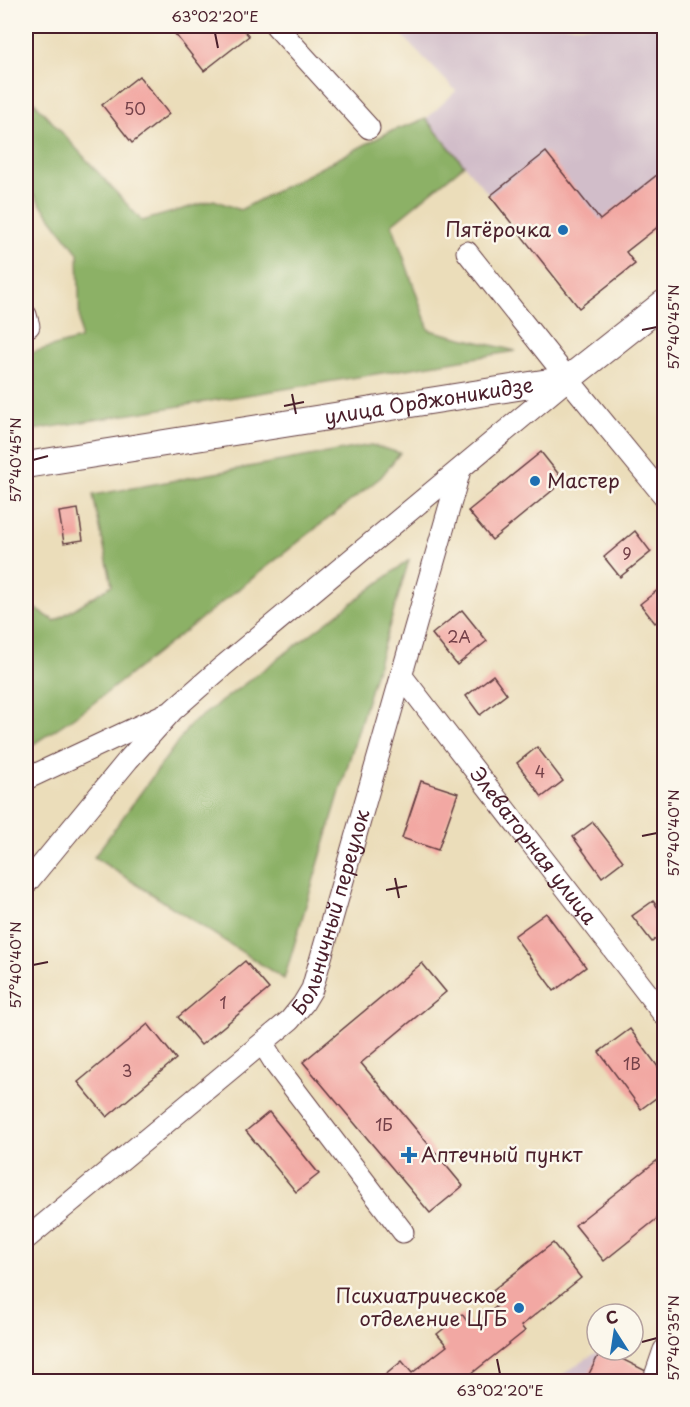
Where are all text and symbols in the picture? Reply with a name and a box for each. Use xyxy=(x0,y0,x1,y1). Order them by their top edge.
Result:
text: 63°02'20"E xyxy=(171,4,259,27)
house number: 50 xyxy=(124,96,146,120)
place label: Пятёрочка xyxy=(445,214,551,244)
marker: Пятёрочка xyxy=(556,223,570,237)
text: 57°40'45"N xyxy=(661,284,684,370)
street label: улица Орджоникидзе xyxy=(322,369,536,431)
text: 57°40'45"N xyxy=(3,417,26,503)
place label: Мастер xyxy=(547,465,620,495)
marker: Мастер xyxy=(528,474,542,488)
house number: 9 xyxy=(622,541,632,565)
house number: 2А xyxy=(447,624,471,648)
house number: 4 xyxy=(535,759,545,783)
street label: Элеваторная улица xyxy=(463,760,605,931)
text: 57°40'40"N xyxy=(661,789,684,877)
street label: Больничный переулок xyxy=(284,805,377,1021)
text: 57°40'40"N xyxy=(3,921,26,1009)
house number: 1 xyxy=(219,990,227,1014)
house number: 1В xyxy=(623,1051,641,1075)
house number: 3 xyxy=(122,1058,132,1082)
house number: 1Б xyxy=(375,1112,393,1136)
place label: Аптечный пункт xyxy=(421,1139,583,1169)
marker: Аптечный пункт xyxy=(402,1148,416,1162)
place label: Психиатрическое отделение ЦГБ xyxy=(336,1280,507,1333)
text: 57°40'35"N xyxy=(661,1295,684,1381)
marker: Психиатрическое отделение ЦГБ xyxy=(512,1301,526,1315)
north arrow xyxy=(585,1302,645,1362)
text: С xyxy=(603,1303,620,1329)
text: 63°02'20"E xyxy=(456,1378,544,1401)

